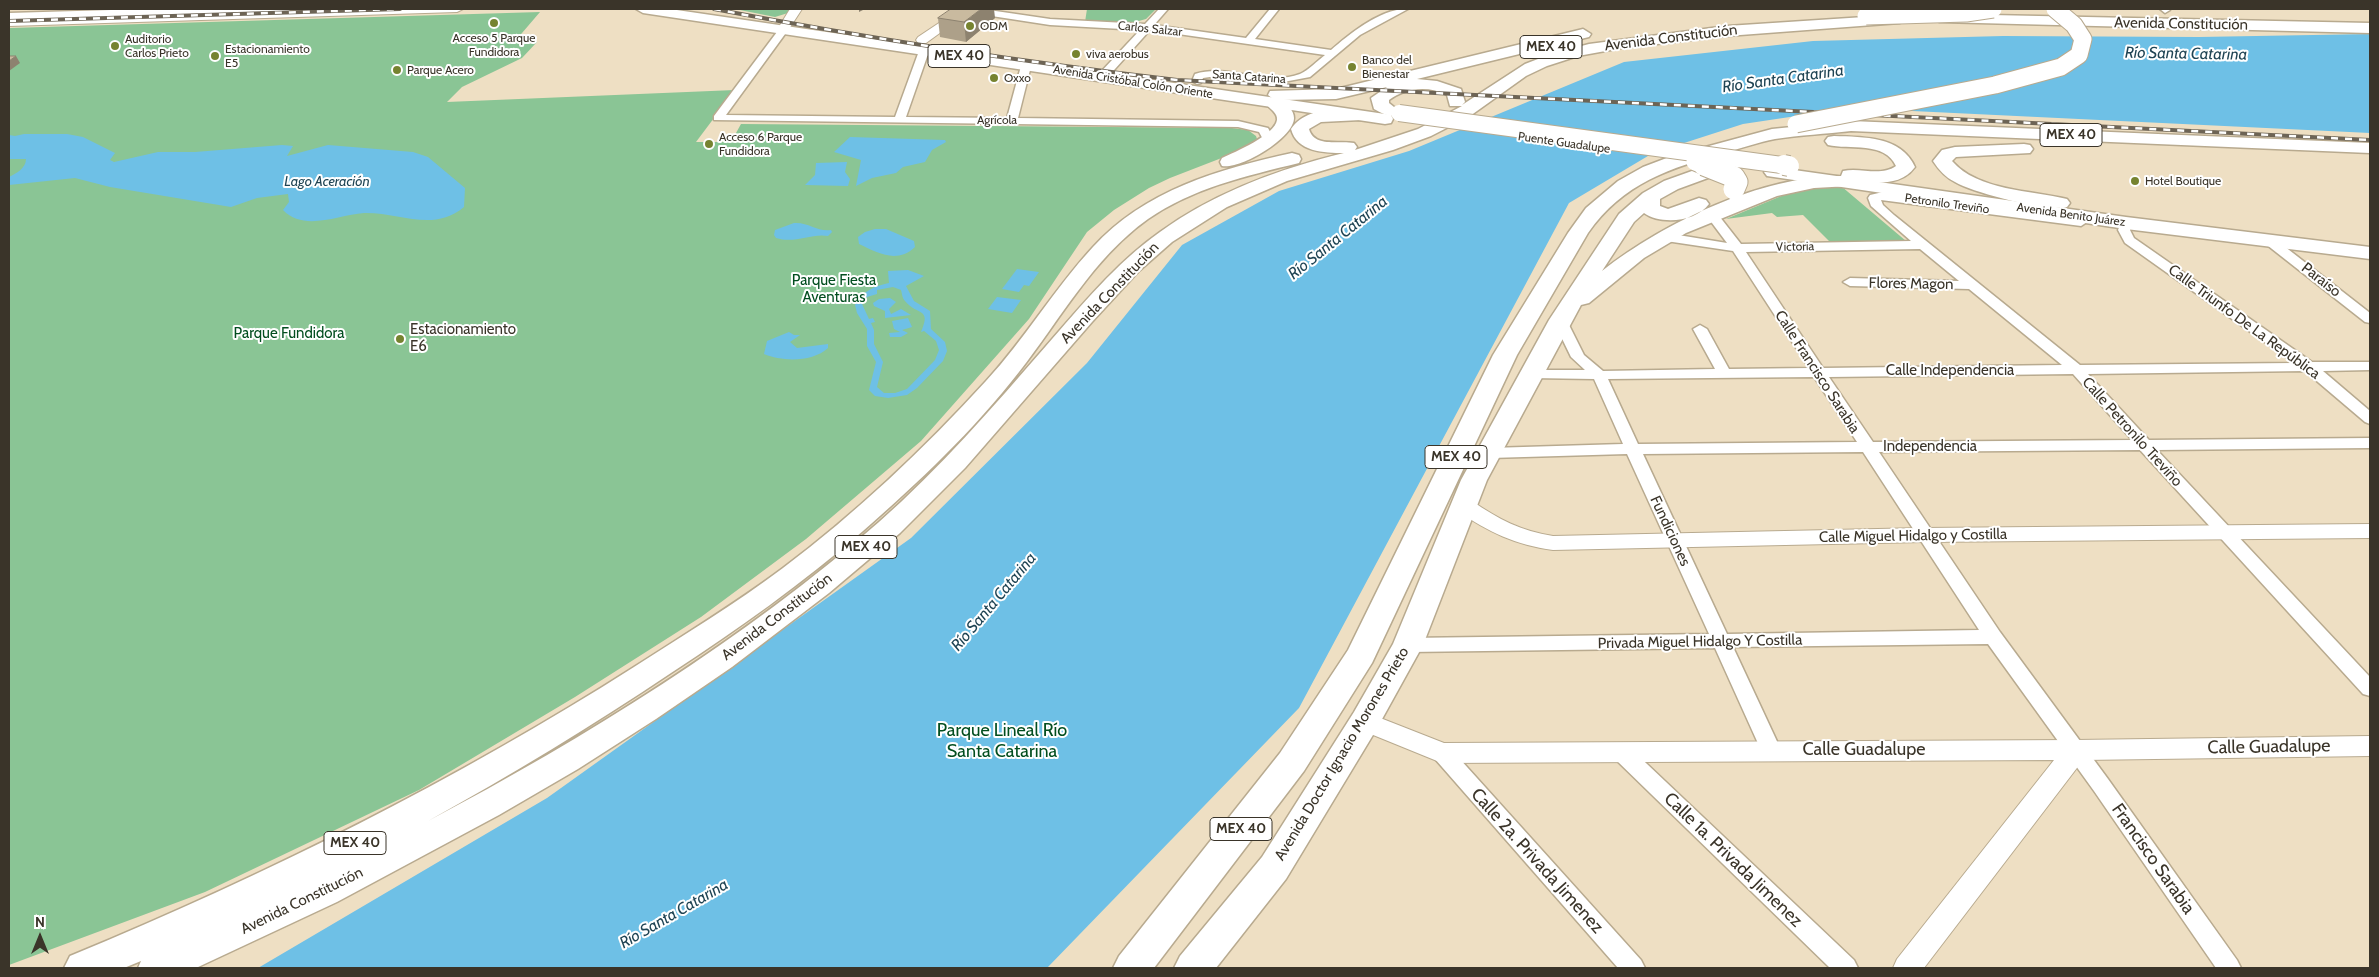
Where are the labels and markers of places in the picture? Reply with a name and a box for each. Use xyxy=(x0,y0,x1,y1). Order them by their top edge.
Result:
marker: Acceso 5 Parque Fundidora xyxy=(488,17,500,29)
place label: ODM xyxy=(980,19,1008,33)
marker: ODM xyxy=(964,20,976,32)
place label: Acceso 5 Parque Fundidora xyxy=(453,31,535,59)
place label: Auditorio Carlos Prieto xyxy=(125,32,189,60)
marker: Auditorio Carlos Prieto xyxy=(109,40,121,52)
place label: Estacionamiento E5 xyxy=(225,42,310,70)
place label: viva aerobus xyxy=(1086,47,1149,61)
marker: viva aerobus xyxy=(1070,48,1082,60)
marker: Estacionamiento E5 xyxy=(209,50,221,62)
place label: Banco del Bienestar xyxy=(1362,53,1412,81)
marker: Banco del Bienestar xyxy=(1346,61,1358,73)
place label: Parque Acero xyxy=(407,63,474,77)
marker: Parque Acero xyxy=(391,64,403,76)
place label: Oxxo xyxy=(1004,71,1031,85)
marker: Oxxo xyxy=(988,72,1000,84)
place label: Acceso 6 Parque Fundidora xyxy=(719,130,802,158)
marker: Acceso 6 Parque Fundidora xyxy=(703,138,715,150)
place label: Hotel Boutique xyxy=(2145,174,2221,188)
marker: Hotel Boutique xyxy=(2129,175,2141,187)
place label: Estacionamiento E6 xyxy=(410,321,516,356)
marker: Estacionamiento E6 xyxy=(394,333,406,345)

